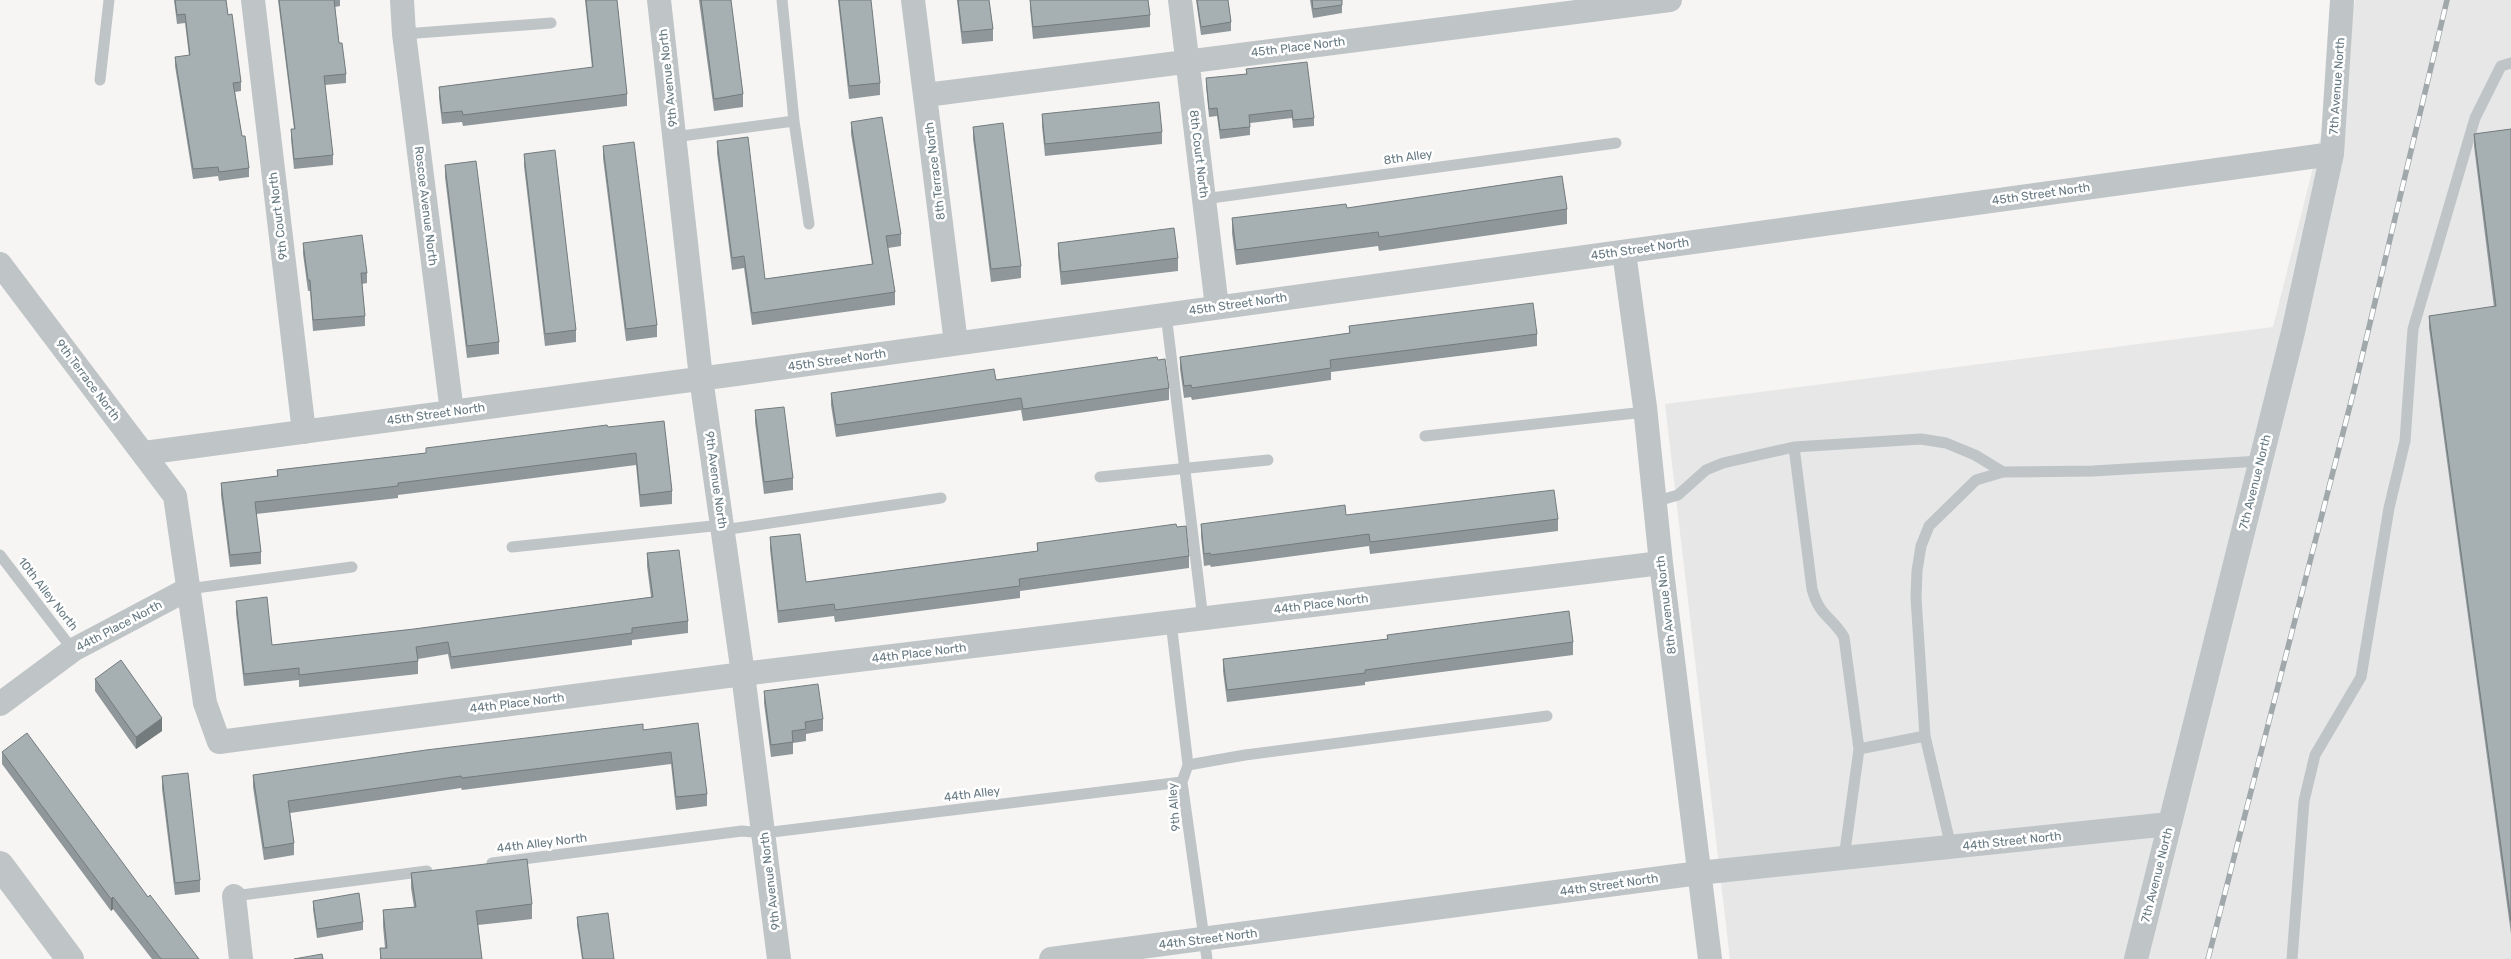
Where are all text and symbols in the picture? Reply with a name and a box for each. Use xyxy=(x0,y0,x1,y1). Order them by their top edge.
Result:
street label: 9th Avenue North xyxy=(656,28,680,128)
street label: 45th Place North xyxy=(1250,34,1346,60)
street label: 7th Avenue North xyxy=(2327,37,2347,135)
street label: 8th Court North xyxy=(1187,109,1211,199)
street label: 8th Terrace North xyxy=(922,121,948,221)
street label: Roscoe Avenue North xyxy=(412,145,440,267)
street label: 8th Alley xyxy=(1383,147,1434,167)
street label: 9th Court North xyxy=(266,171,290,261)
street label: 45th Street North xyxy=(1991,180,2091,208)
street label: 45th Street North xyxy=(1590,235,1690,263)
street label: 45th Street North xyxy=(1188,290,1288,318)
street label: 9th Terrace North xyxy=(53,337,123,423)
street label: 45th Street North xyxy=(787,346,887,374)
street label: 45th Street North xyxy=(386,400,486,428)
street label: 9th Avenue North xyxy=(702,430,730,530)
street label: 7th Avenue North xyxy=(2236,433,2274,531)
street label: 10th Alley North xyxy=(15,555,81,633)
street label: 8th Avenue North xyxy=(1653,555,1679,655)
street label: 44th Place North xyxy=(1273,591,1369,617)
street label: 44th Place North xyxy=(74,597,164,655)
street label: 44th Place North xyxy=(871,640,967,666)
street label: 44th Place North xyxy=(469,690,565,716)
street label: 9th Alley xyxy=(1165,782,1183,832)
street label: 44th Alley xyxy=(943,784,1001,804)
street label: 7th Avenue North xyxy=(2138,826,2176,924)
street label: 44th Street North xyxy=(1962,829,2062,853)
street label: 44th Alley North xyxy=(496,831,588,855)
street label: 9th Avenue North xyxy=(757,831,783,931)
street label: 44th Street North xyxy=(1559,871,1659,899)
street label: 44th Street North xyxy=(1158,926,1258,952)

